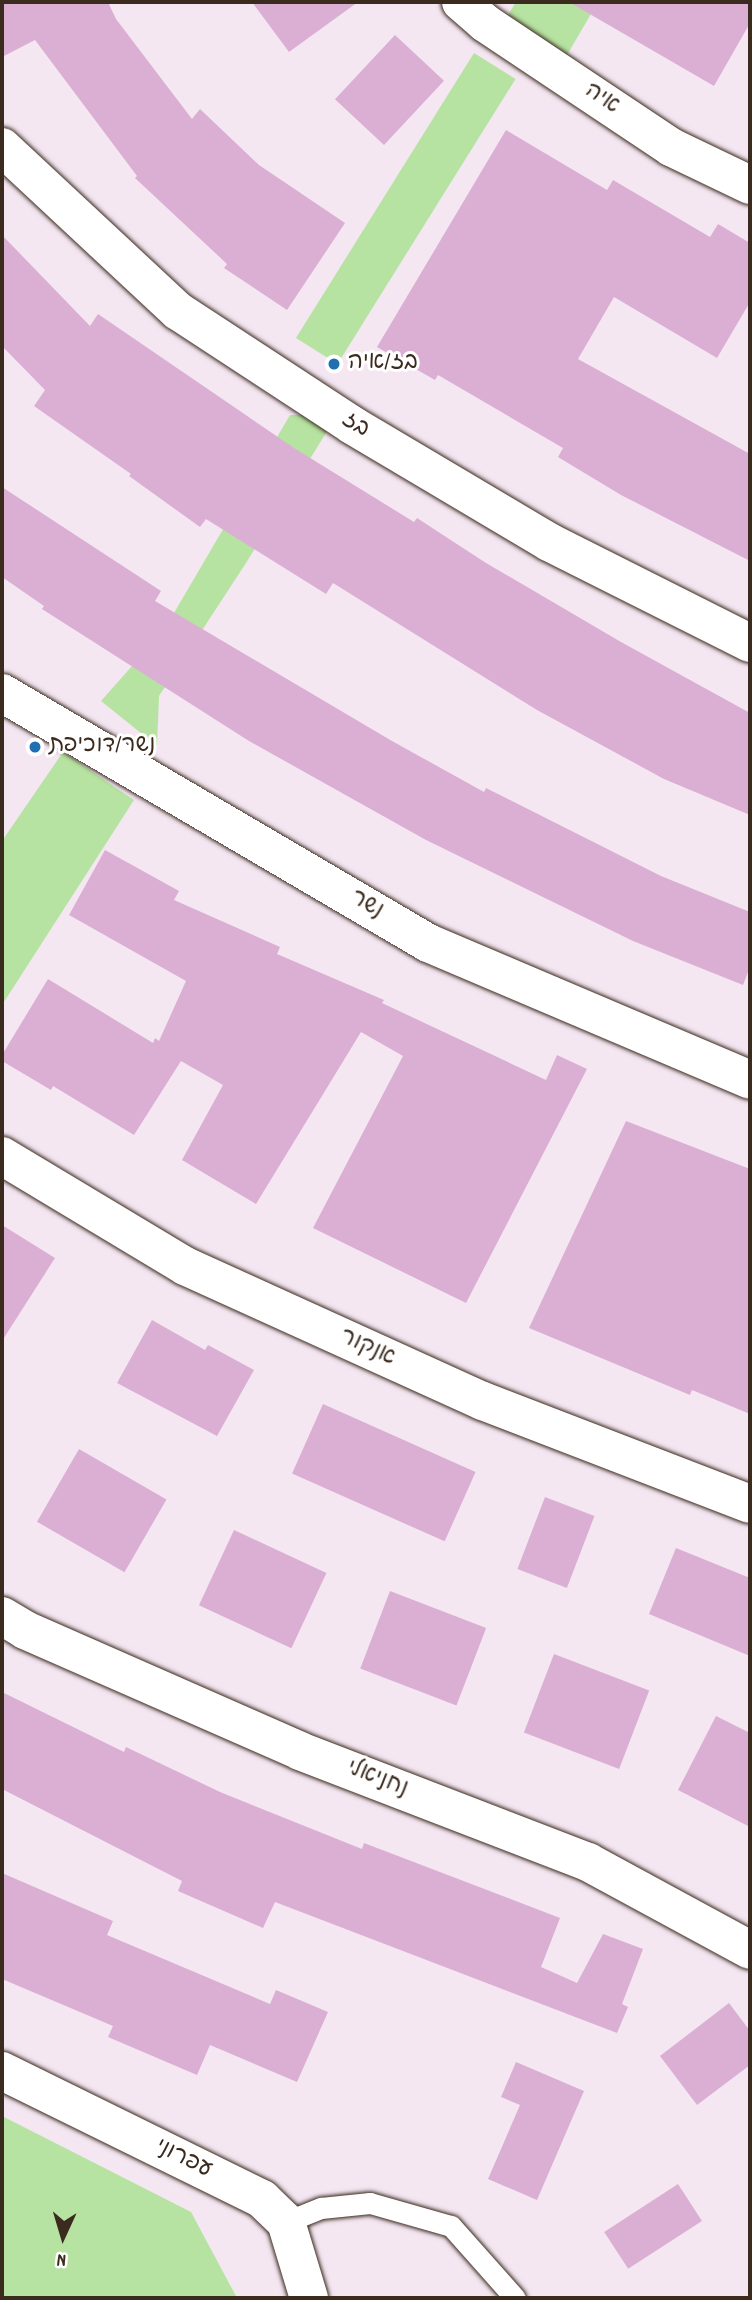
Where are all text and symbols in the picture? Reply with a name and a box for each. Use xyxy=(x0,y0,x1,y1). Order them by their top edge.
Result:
street label: איה xyxy=(578,78,624,122)
place label: בז/איה xyxy=(348,350,418,378)
marker: בז/איה xyxy=(326,356,342,372)
street label: בז xyxy=(336,407,374,445)
place label: נשר/דוכיפת xyxy=(49,733,155,761)
marker: נשר/דוכיפת xyxy=(27,739,43,755)
street label: נשר xyxy=(345,886,387,926)
street label: אנקור xyxy=(335,1325,399,1373)
street label: נחניאלי xyxy=(342,1756,412,1804)
street label: עפרוני xyxy=(150,2135,216,2185)
north arrow xyxy=(28,2202,98,2272)
text: N xyxy=(56,2245,67,2272)

